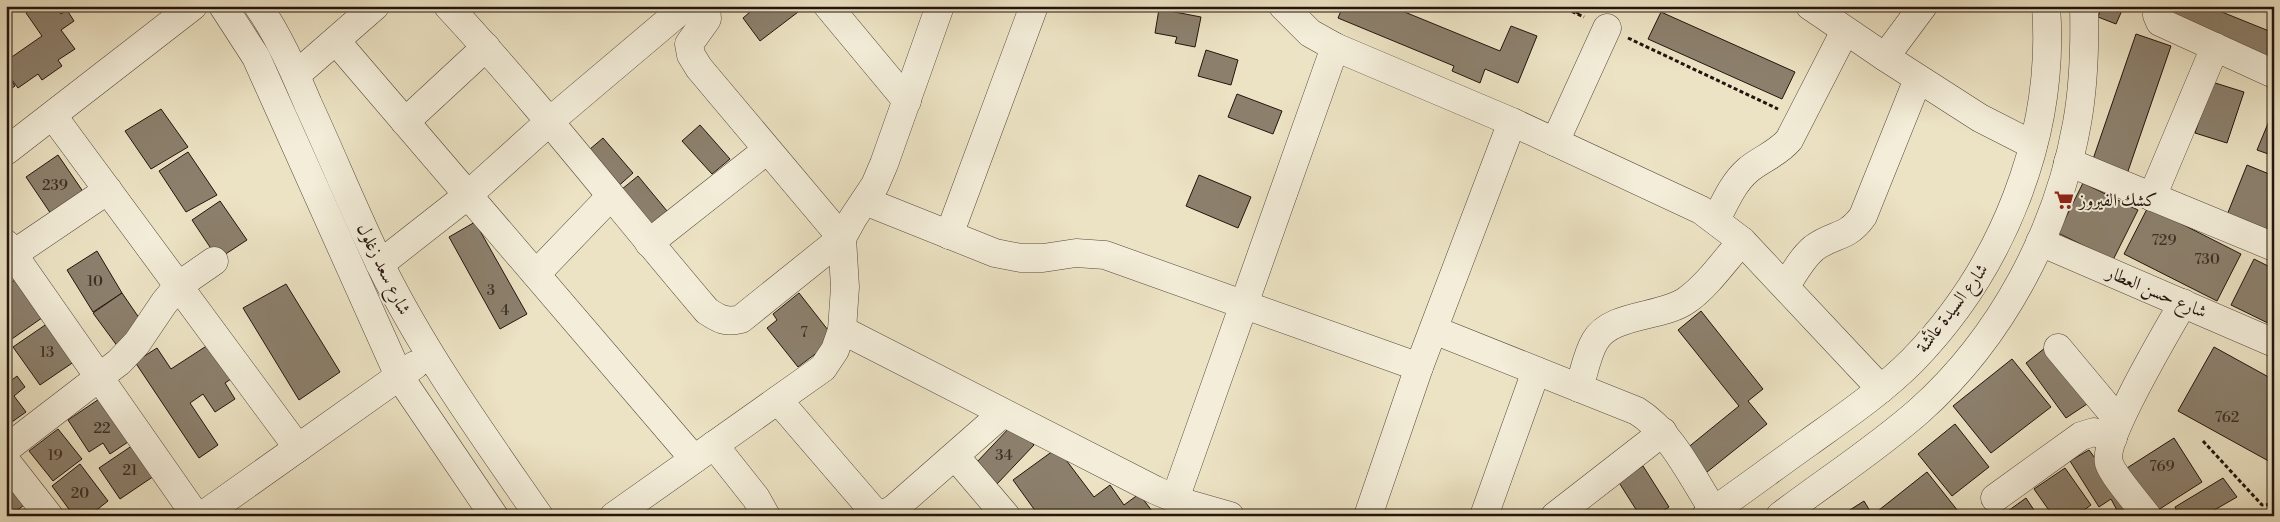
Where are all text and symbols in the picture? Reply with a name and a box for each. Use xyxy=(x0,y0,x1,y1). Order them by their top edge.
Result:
house number: 239 xyxy=(42,176,68,195)
supermarket icon: كشك الفيروز xyxy=(2053,189,2075,211)
place label: كشك الفيروز xyxy=(2077,189,2158,212)
street label: شارع سعد زغلول xyxy=(349,220,416,320)
house number: 729 xyxy=(2151,231,2177,250)
house number: 730 xyxy=(2194,250,2220,269)
street label: شارع السيدة عائشة xyxy=(1911,259,1996,359)
street label: شارع حسن العطار xyxy=(2100,260,2210,327)
house number: 10 xyxy=(87,272,103,291)
house number: 3 xyxy=(487,281,495,300)
house number: 4 xyxy=(501,301,510,320)
house number: 7 xyxy=(800,323,808,342)
house number: 13 xyxy=(40,343,54,362)
house number: 762 xyxy=(2215,408,2239,427)
house number: 22 xyxy=(93,419,111,438)
house number: 19 xyxy=(47,446,63,465)
house number: 34 xyxy=(995,446,1013,465)
house number: 769 xyxy=(2149,457,2175,476)
house number: 21 xyxy=(122,461,138,480)
house number: 20 xyxy=(71,484,89,503)

